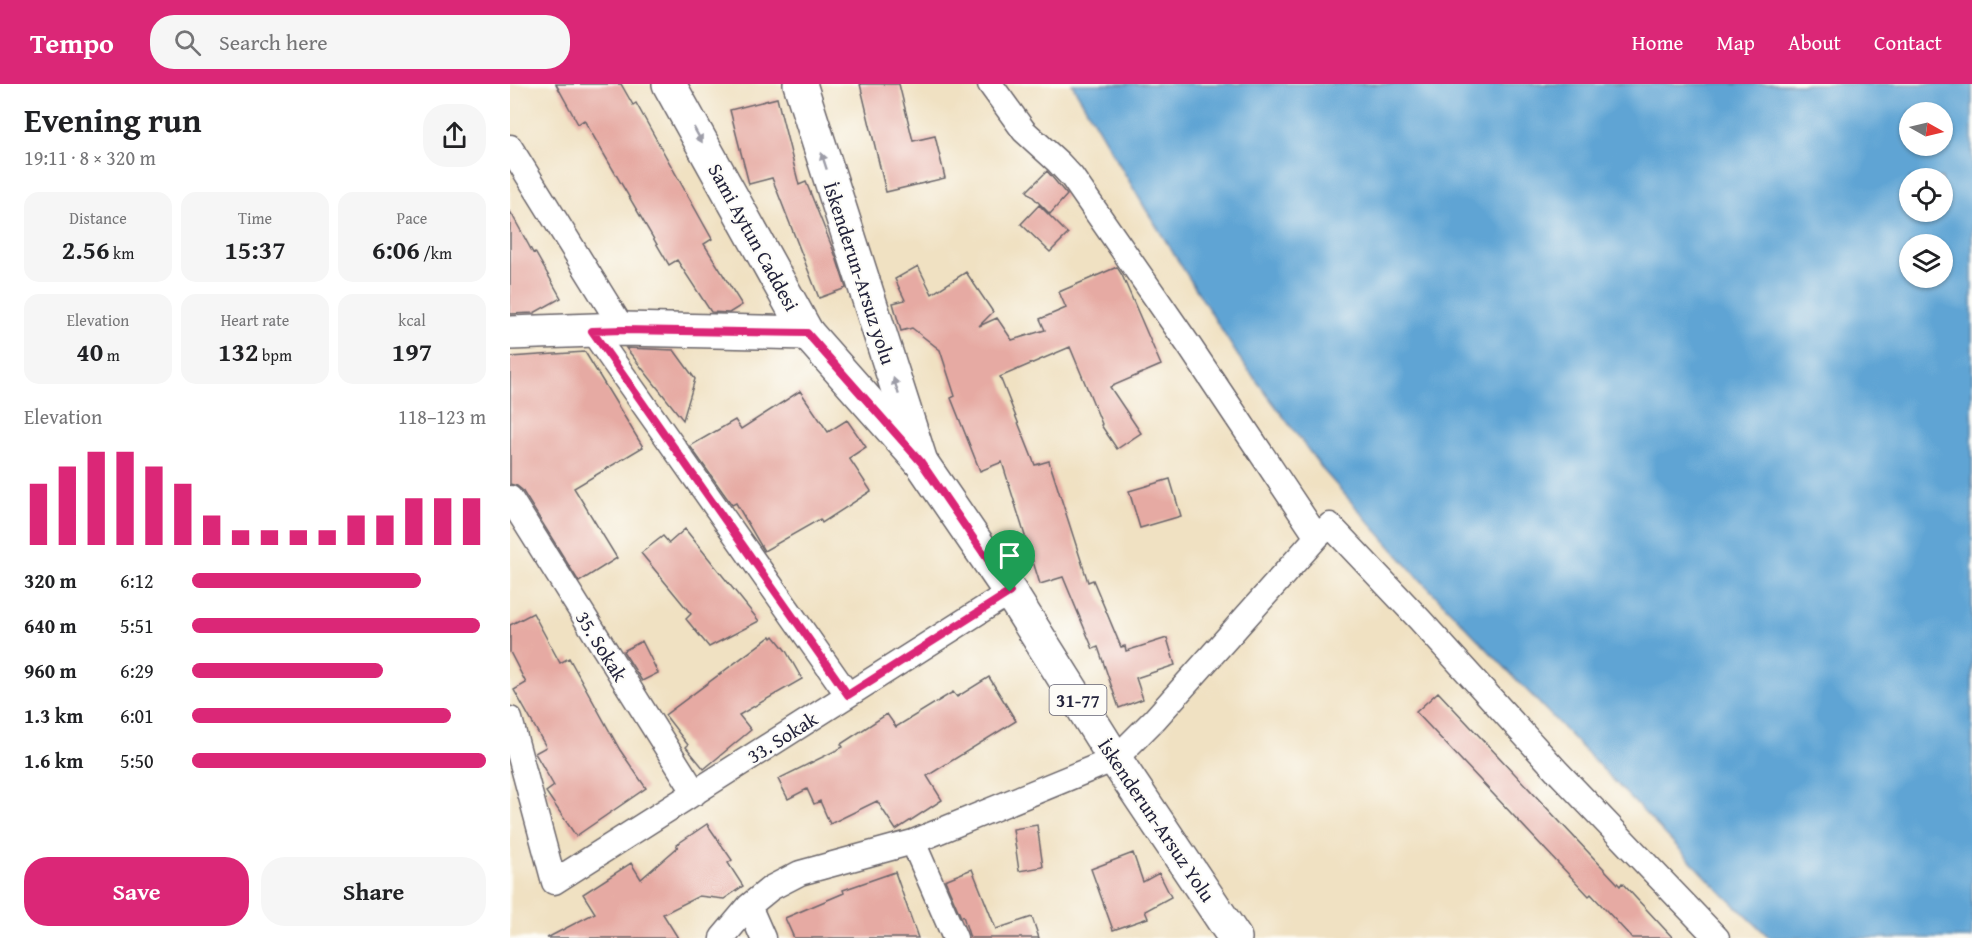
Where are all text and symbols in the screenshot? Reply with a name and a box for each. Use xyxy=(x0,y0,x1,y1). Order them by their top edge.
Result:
search box xyxy=(150,15,570,69)
text: Tempo xyxy=(30,22,114,63)
icon: search xyxy=(171,26,204,59)
text: Search here xyxy=(219,26,328,58)
text: Home xyxy=(1632,27,1683,58)
text: Map xyxy=(1716,27,1755,58)
text: About xyxy=(1788,27,1841,58)
text: Contact xyxy=(1874,27,1942,58)
text: Evening run xyxy=(24,96,201,144)
north arrow xyxy=(1899,102,1953,156)
map controls xyxy=(1899,102,1953,288)
button: share xyxy=(423,104,486,167)
one-way arrow xyxy=(692,127,703,143)
text: 19:11 · 8 × 320 m xyxy=(24,143,156,172)
one-way arrow xyxy=(819,152,828,170)
street label: Sami Aytun Caddesi xyxy=(701,158,807,316)
button: locate xyxy=(1899,168,1953,222)
street label: İskenderun-Arsuz yolu xyxy=(817,178,903,368)
text: Distance xyxy=(69,206,127,230)
text: Time xyxy=(238,206,272,230)
text: Pace xyxy=(397,206,427,230)
text: 2.56 xyxy=(62,230,110,269)
text: 15:37 xyxy=(224,230,286,269)
text: 6:06 xyxy=(372,230,420,269)
button: layers xyxy=(1899,234,1953,288)
text: km xyxy=(110,241,134,265)
text: /km xyxy=(420,241,452,265)
text: Elevation xyxy=(67,308,129,332)
text: Heart rate xyxy=(221,308,289,332)
text: kcal xyxy=(398,308,426,332)
text: 40 xyxy=(76,332,103,371)
text: 132 xyxy=(218,332,258,371)
text: 197 xyxy=(392,332,432,371)
text: m xyxy=(103,343,120,367)
text: bpm xyxy=(258,343,292,367)
one-way arrow xyxy=(891,377,901,395)
text: Elevation xyxy=(24,402,102,431)
text: 118–123 m xyxy=(398,402,486,431)
pin xyxy=(984,530,1035,592)
icon: arrive xyxy=(993,539,1026,572)
text: 320 m xyxy=(24,566,77,595)
text: 6:12 xyxy=(120,566,154,595)
street label: 35. Sokak xyxy=(569,605,635,688)
text: 640 m xyxy=(24,611,77,640)
text: 5:51 xyxy=(120,611,154,640)
text: 960 m xyxy=(24,656,77,685)
text: 6:29 xyxy=(120,656,154,685)
road number: 31-77 xyxy=(1050,685,1106,715)
text: 1.3 km xyxy=(24,701,83,730)
text: 6:01 xyxy=(120,701,154,730)
street label: 33. Sokak xyxy=(741,704,824,770)
street label: İskenderun-Arsuz Yolu xyxy=(1091,733,1223,908)
text: 1.6 km xyxy=(24,746,83,775)
text: 5:50 xyxy=(120,746,154,775)
button: Save xyxy=(24,857,249,926)
button: Share xyxy=(261,857,486,926)

